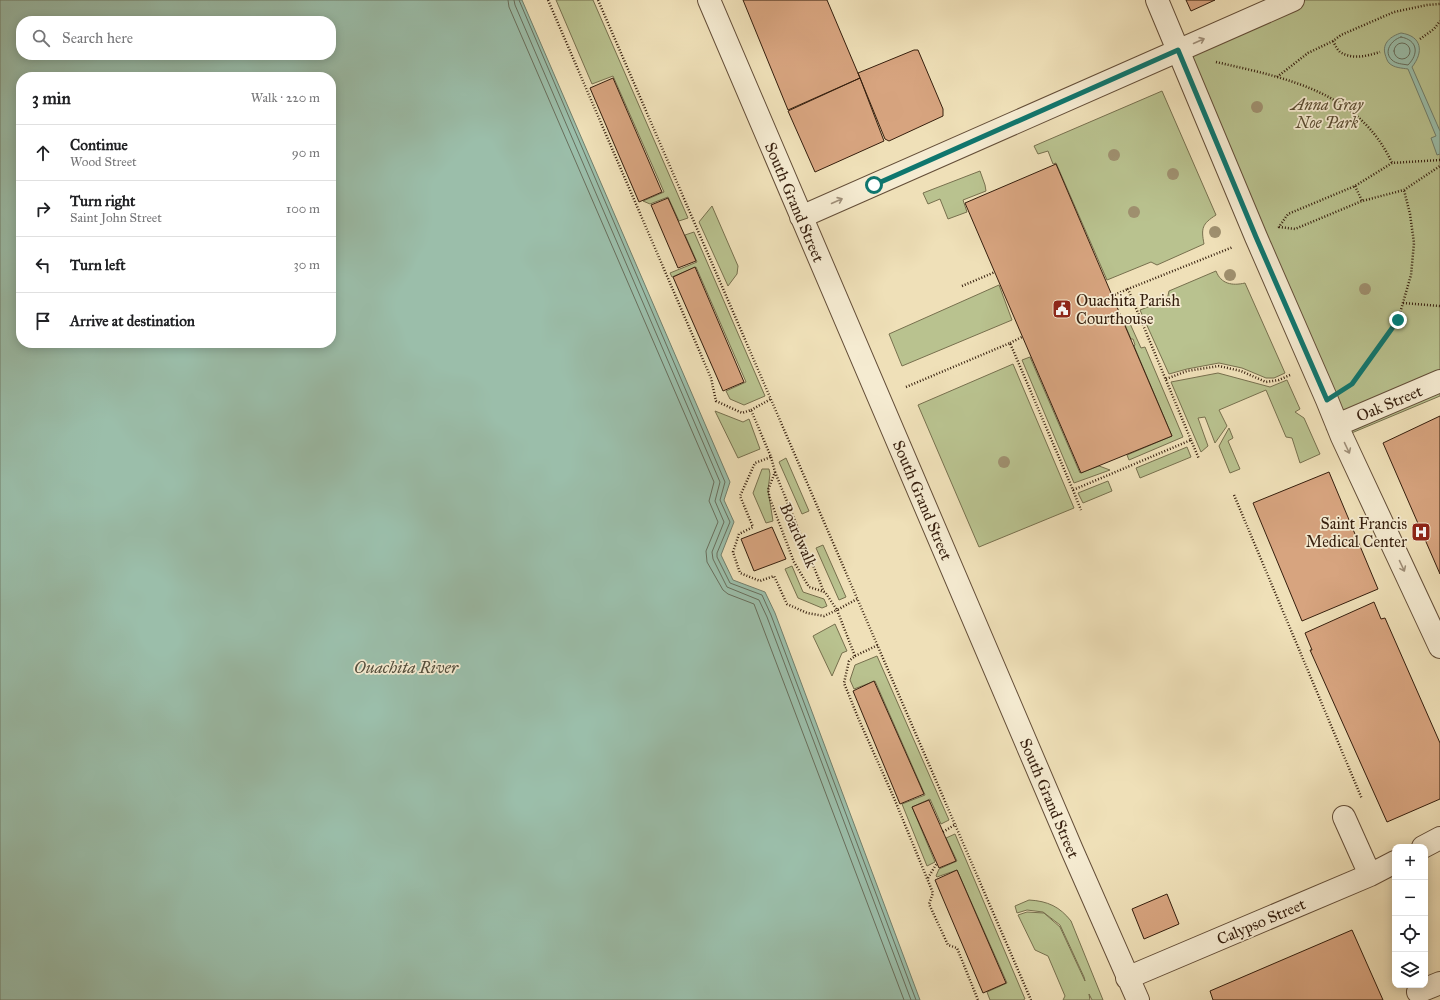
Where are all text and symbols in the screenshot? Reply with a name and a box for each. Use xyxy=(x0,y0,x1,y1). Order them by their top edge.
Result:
search box xyxy=(16,16,336,60)
icon: search xyxy=(30,27,52,49)
text: Search here xyxy=(62,29,133,47)
one-way arrow xyxy=(1193,37,1205,44)
text: 3 min xyxy=(32,88,71,109)
text: Walk · 220 m xyxy=(251,90,320,106)
park label: Anna Gray Noe Park xyxy=(1289,95,1364,132)
text: Continue xyxy=(70,136,128,154)
street label: South Grand Street xyxy=(761,139,828,265)
icon: ahead xyxy=(32,142,54,164)
text: 90 m xyxy=(292,145,320,161)
text: Wood Street xyxy=(70,154,137,170)
route start xyxy=(865,176,883,194)
text: Turn right xyxy=(70,192,135,210)
one-way arrow xyxy=(831,197,843,204)
icon: right xyxy=(32,198,54,220)
text: 100 m xyxy=(286,201,320,217)
text: Saint John Street xyxy=(70,210,162,226)
icon: left xyxy=(32,254,54,276)
text: Turn left xyxy=(70,256,126,274)
text: 30 m xyxy=(294,257,320,273)
place label: Ouachita Parish Courthouse xyxy=(1076,291,1180,328)
public building icon: Ouachita Parish Courthouse xyxy=(1051,298,1073,320)
icon: arrive xyxy=(32,310,54,332)
route end xyxy=(1389,311,1407,329)
text: Arrive at destination xyxy=(70,312,195,330)
street label: Oak Street xyxy=(1353,381,1425,426)
street label: South Grand Street xyxy=(889,437,956,563)
one-way arrow xyxy=(1344,442,1351,454)
street label: Boardwalk xyxy=(776,500,821,571)
place label: Saint Francis Medical Center xyxy=(1306,514,1407,551)
hospital icon: Saint Francis Medical Center xyxy=(1410,521,1432,543)
one-way arrow xyxy=(1399,560,1406,572)
water label: Ouachita River xyxy=(354,657,459,678)
street label: South Grand Street xyxy=(1016,735,1083,861)
map controls xyxy=(1392,844,1428,988)
button: + xyxy=(1392,844,1428,880)
button: − xyxy=(1392,880,1428,916)
street label: Calypso Street xyxy=(1214,894,1309,949)
button: locate xyxy=(1392,916,1428,952)
button: layers xyxy=(1392,952,1428,988)

